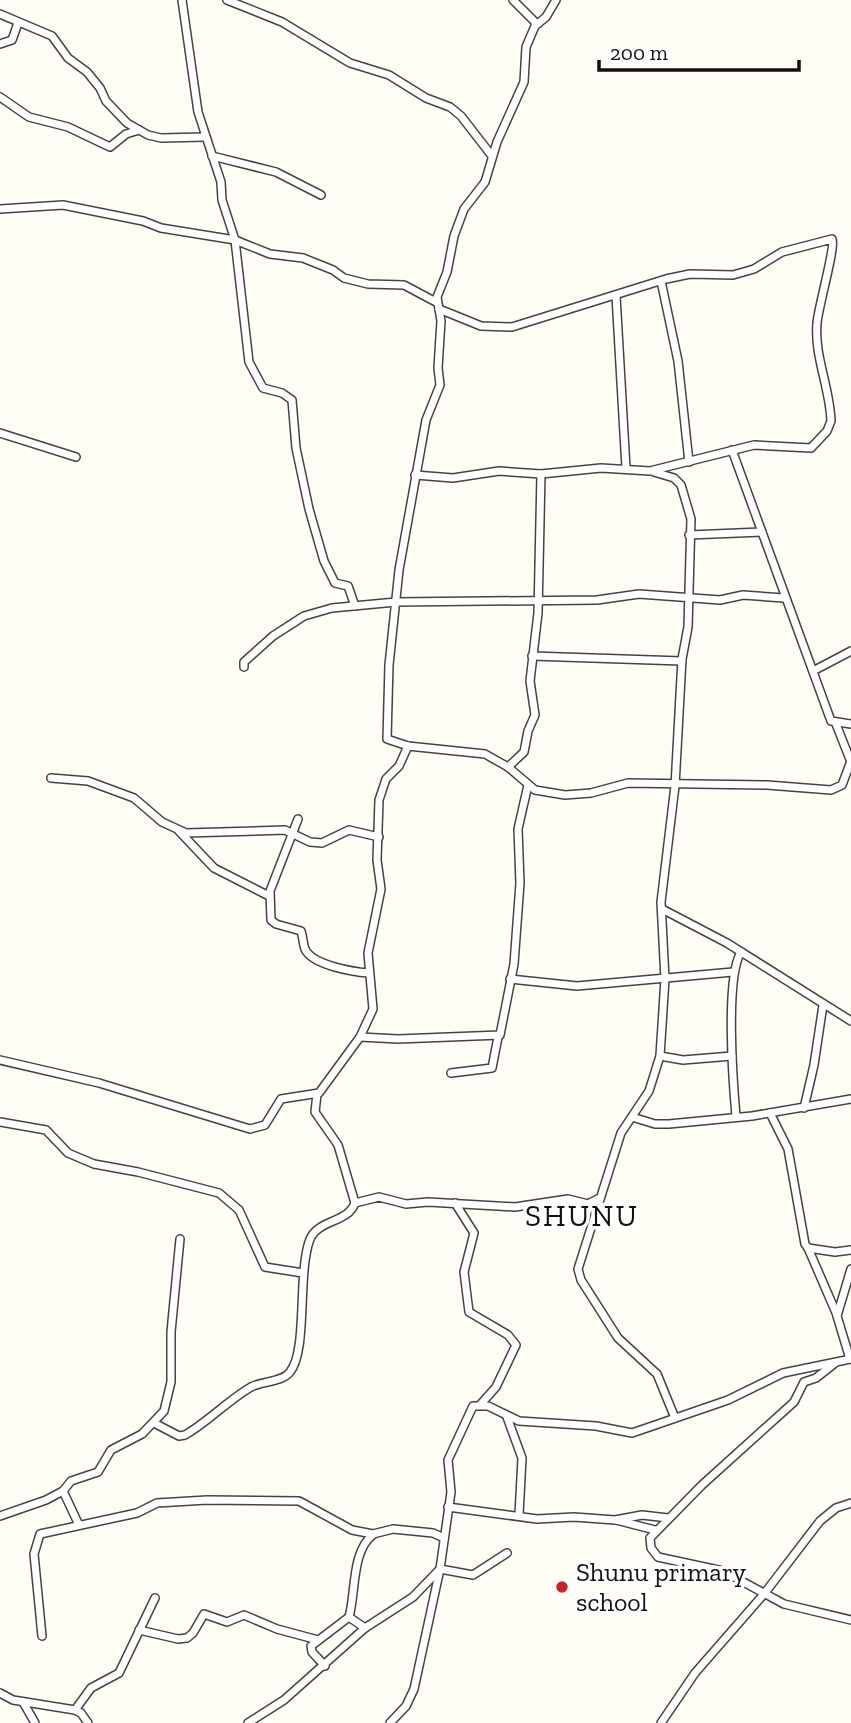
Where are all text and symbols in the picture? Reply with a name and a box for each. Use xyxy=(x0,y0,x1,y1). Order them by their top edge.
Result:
scale bar xyxy=(599,28,798,72)
text: 200 m xyxy=(610,40,668,65)
district label: SHUNU xyxy=(525,1198,639,1234)
place label: Shunu primary school xyxy=(576,1556,747,1618)
marker: Shunu primary school xyxy=(554,1579,570,1595)

